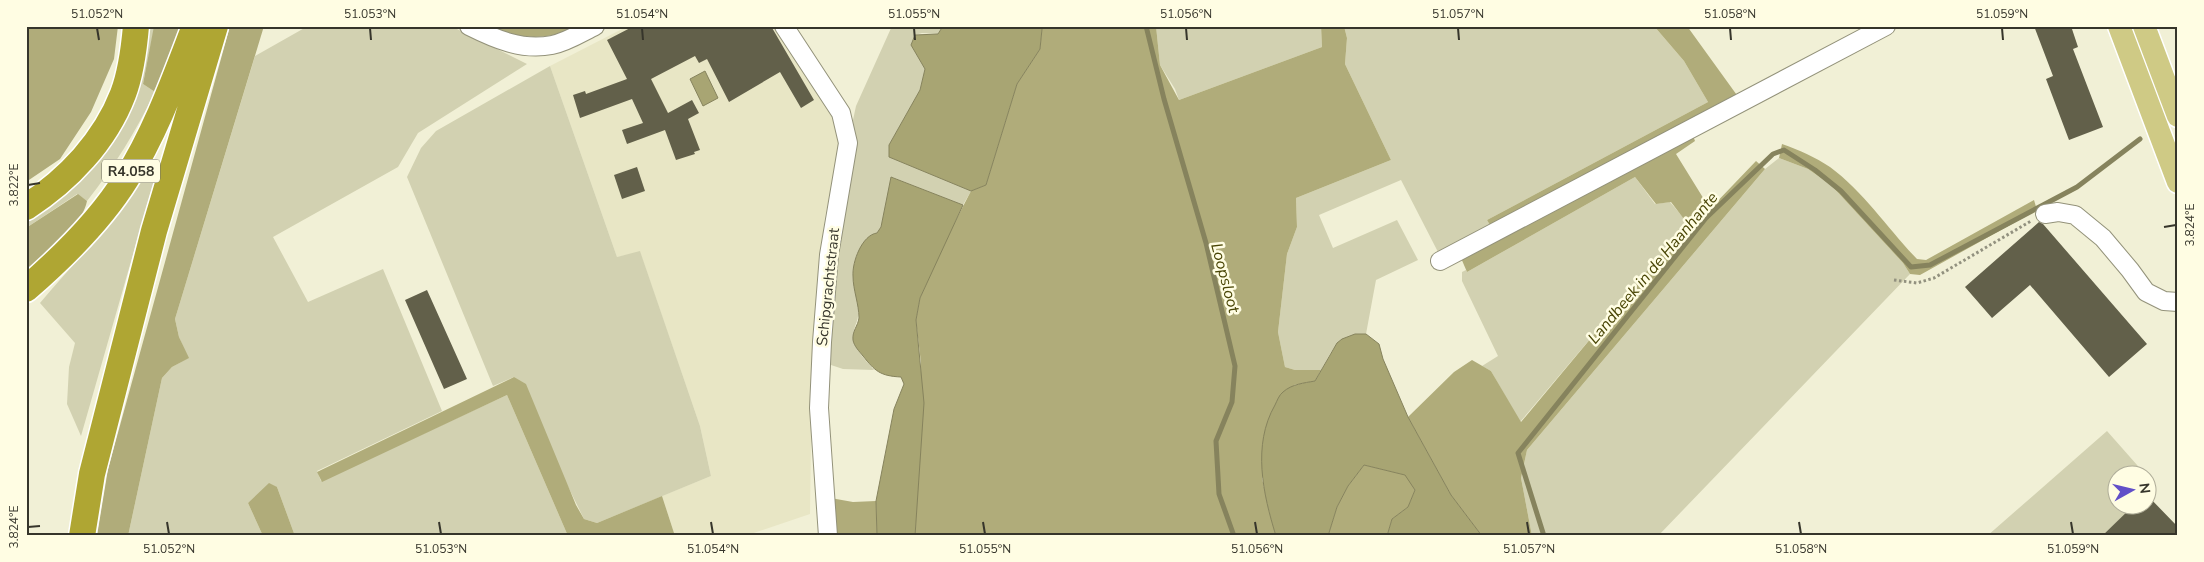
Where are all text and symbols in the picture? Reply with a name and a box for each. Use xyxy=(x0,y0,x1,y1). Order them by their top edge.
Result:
text: 51.052°N xyxy=(71,6,123,22)
text: 51.053°N xyxy=(344,6,396,22)
text: 51.054°N xyxy=(616,6,668,22)
text: 51.055°N xyxy=(888,6,940,22)
text: 51.056°N xyxy=(1160,6,1212,22)
text: 51.057°N xyxy=(1432,6,1484,22)
text: 51.058°N xyxy=(1704,6,1756,22)
text: 51.059°N xyxy=(1976,6,2028,22)
road number: R4.058 xyxy=(102,160,160,182)
text: 3.822°E xyxy=(6,164,22,206)
water label: Landbeek in de Haanhante xyxy=(1583,187,1723,349)
text: 3.824°E xyxy=(2182,204,2198,246)
street label: Schipgrachtstraat xyxy=(812,226,844,347)
water label: Loopsloot xyxy=(1205,241,1245,316)
north arrow xyxy=(2106,464,2156,514)
text: N xyxy=(2134,482,2155,495)
text: 3.824°E xyxy=(6,506,22,548)
text: 51.052°N xyxy=(143,541,195,557)
text: 51.053°N xyxy=(415,541,467,557)
text: 51.054°N xyxy=(687,541,739,557)
text: 51.055°N xyxy=(959,541,1011,557)
text: 51.056°N xyxy=(1231,541,1283,557)
text: 51.057°N xyxy=(1503,541,1555,557)
text: 51.058°N xyxy=(1775,541,1827,557)
text: 51.059°N xyxy=(2047,541,2099,557)

